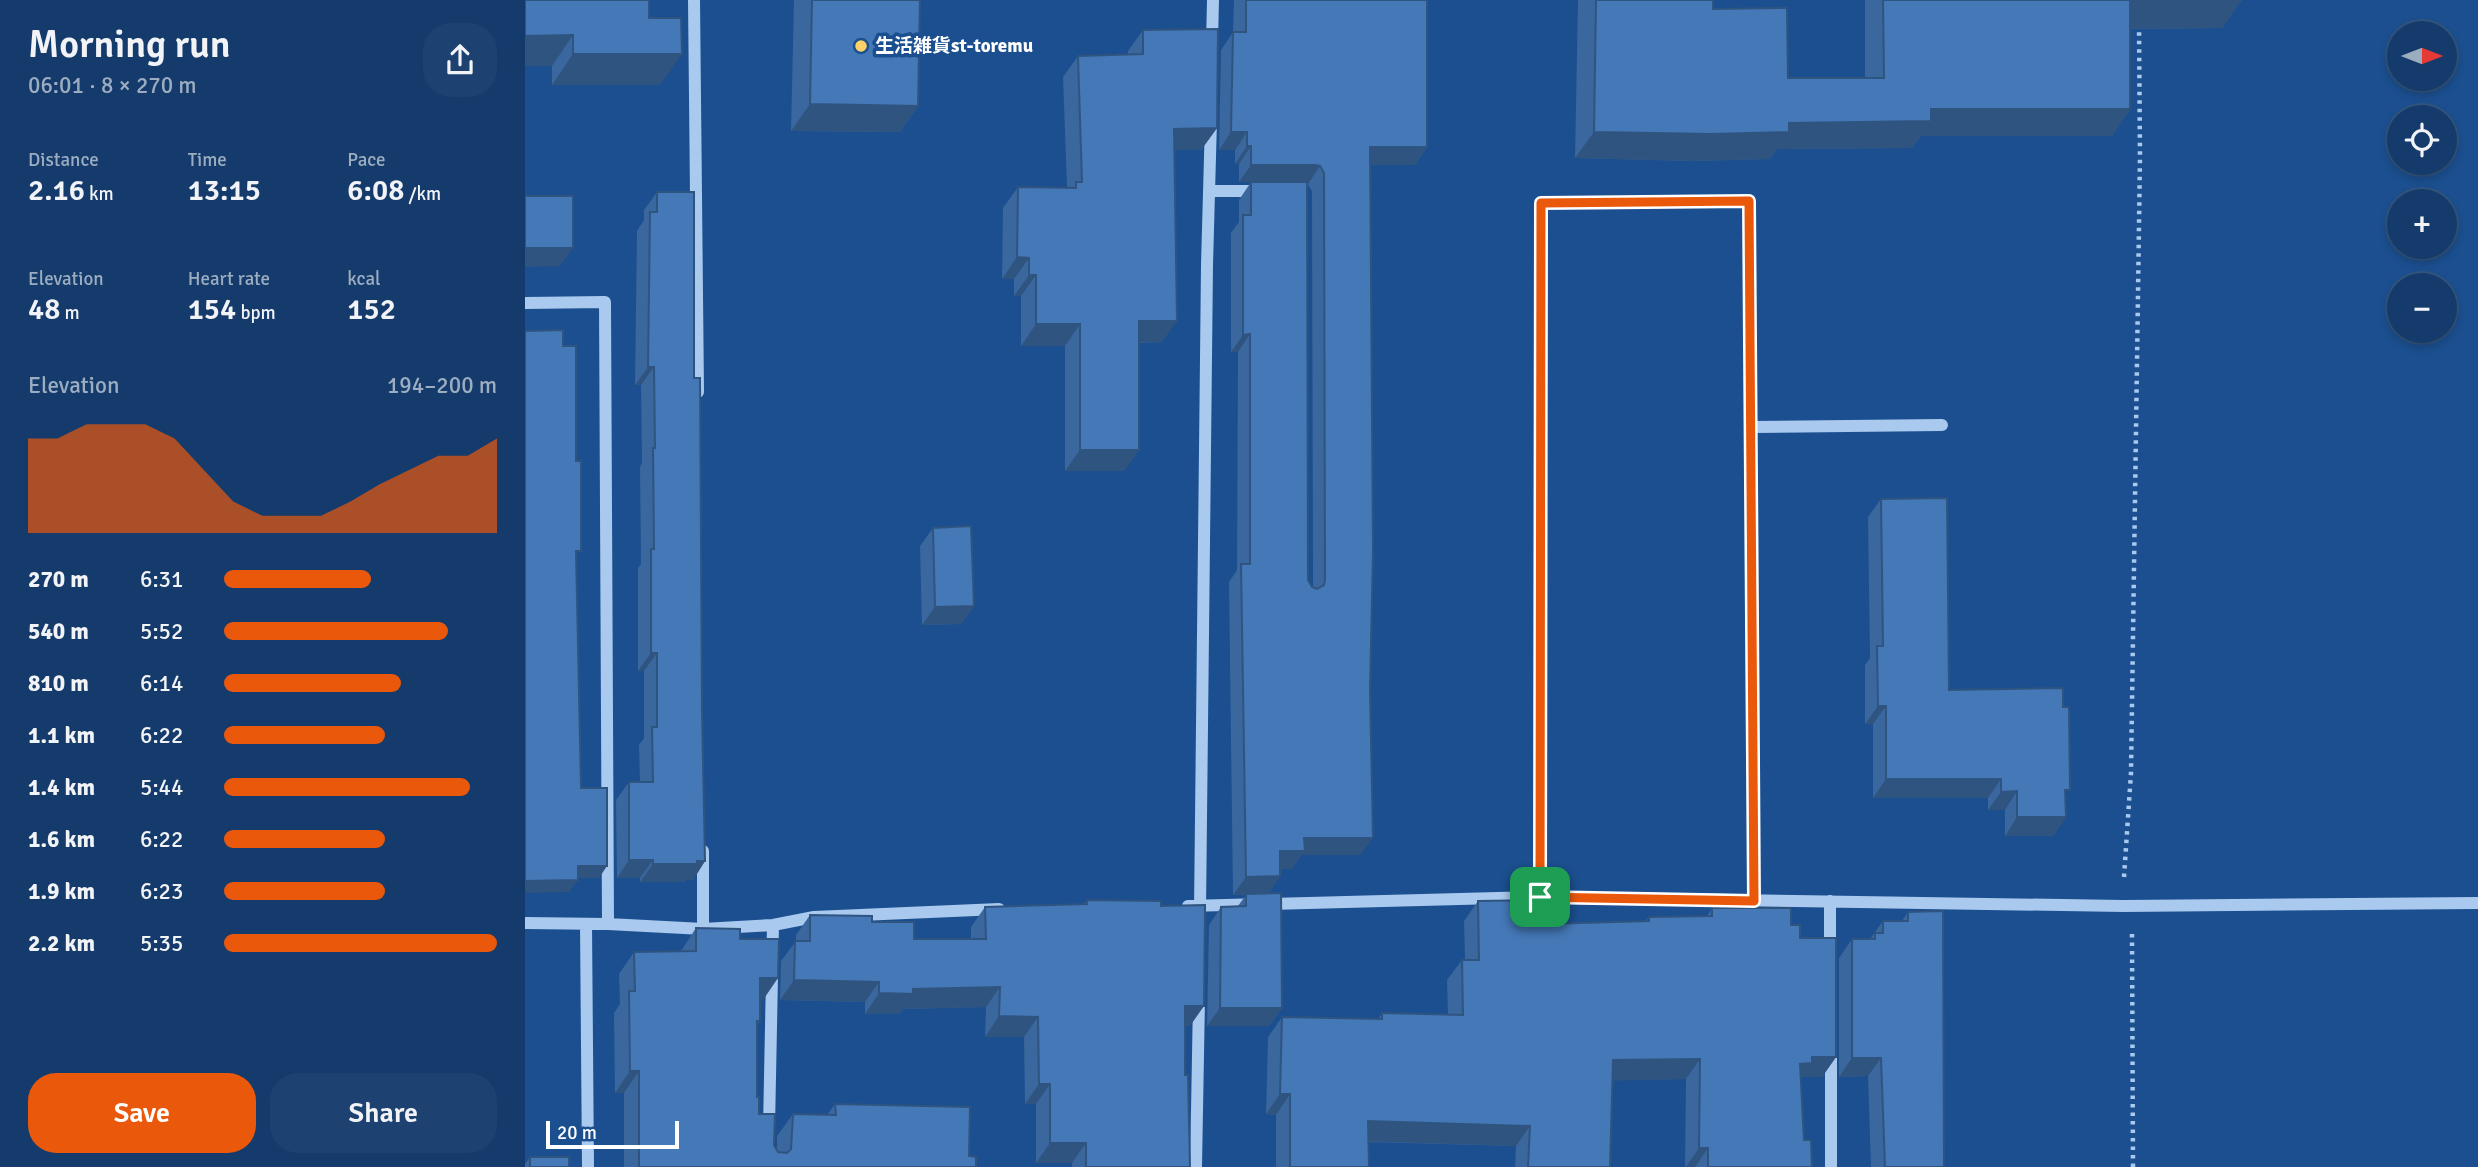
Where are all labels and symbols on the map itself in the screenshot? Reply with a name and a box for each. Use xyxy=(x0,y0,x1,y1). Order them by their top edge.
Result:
north arrow xyxy=(2387,21,2457,91)
place label: 生活雑貨st-toremu xyxy=(875,34,1033,58)
marker: 生活雑貨st-toremu xyxy=(853,38,869,54)
pin xyxy=(1510,867,1570,927)
scale bar xyxy=(546,1118,679,1150)

